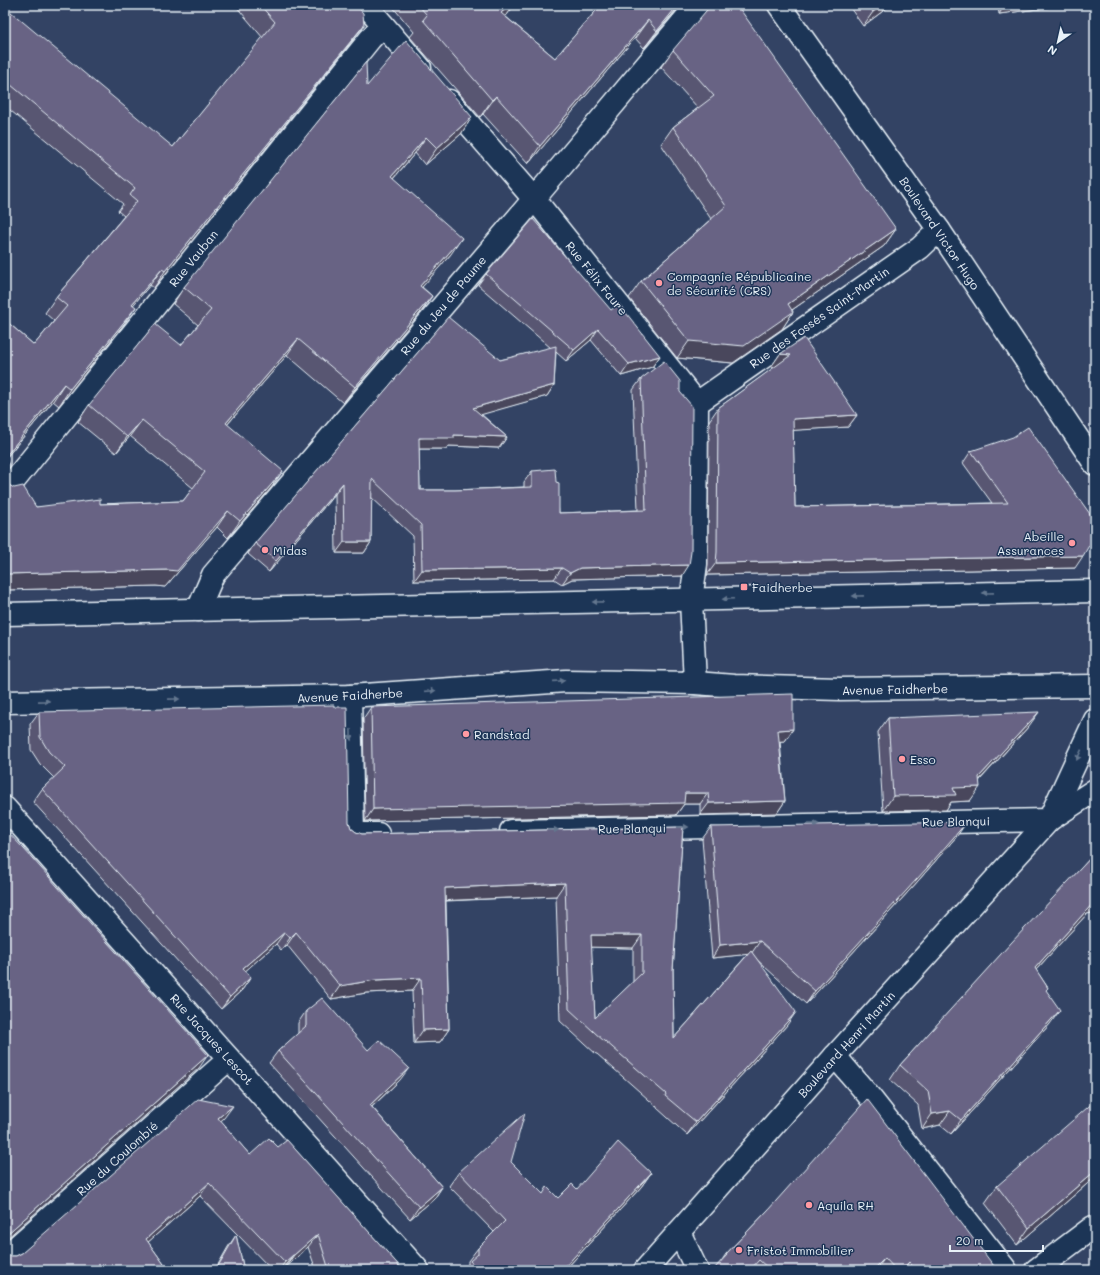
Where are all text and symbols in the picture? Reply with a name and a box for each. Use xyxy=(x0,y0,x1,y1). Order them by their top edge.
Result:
north arrow xyxy=(1038,22,1078,62)
text: N xyxy=(1044,42,1060,59)
street label: Boulevard Victor Hugo xyxy=(896,173,984,293)
street label: Rue Vauban xyxy=(165,226,221,290)
street label: Rue Félix Faure xyxy=(562,238,632,318)
street label: Rue du Jeu de Paume xyxy=(397,252,489,358)
street label: Rue des Fossés Saint-Martin xyxy=(746,263,892,371)
place label: Compagnie Républicaine de Sécurité (CRS) xyxy=(667,268,811,298)
marker: Compagnie Républicaine de Sécurité (CRS) xyxy=(654,278,664,288)
place label: Abeille Assurances xyxy=(997,528,1064,558)
marker: Abeille Assurances xyxy=(1067,538,1077,548)
place label: Midas xyxy=(273,542,307,558)
marker: Midas xyxy=(260,545,270,555)
place label: Faidherbe xyxy=(752,579,813,595)
marker: Faidherbe xyxy=(739,582,749,592)
one-way arrow xyxy=(982,590,994,597)
one-way arrow xyxy=(851,593,864,599)
one-way arrow xyxy=(722,595,734,602)
one-way arrow xyxy=(592,598,604,605)
one-way arrow xyxy=(553,678,565,685)
street label: Avenue Faidherbe xyxy=(842,680,948,698)
street label: Avenue Faidherbe xyxy=(297,684,403,706)
one-way arrow xyxy=(424,687,436,694)
one-way arrow xyxy=(168,696,181,702)
one-way arrow xyxy=(38,698,51,704)
place label: Randstad xyxy=(474,726,530,742)
one-way arrow xyxy=(348,729,354,742)
marker: Randstad xyxy=(461,729,471,739)
one-way arrow xyxy=(1076,750,1082,761)
place label: Esso xyxy=(910,751,936,767)
marker: Esso xyxy=(897,754,907,764)
street label: Rue Blanqui xyxy=(922,812,990,830)
street label: Rue Blanqui xyxy=(598,819,666,837)
one-way arrow xyxy=(807,821,819,828)
one-way arrow xyxy=(677,824,690,830)
one-way arrow xyxy=(547,827,560,833)
street label: Boulevard Henri Martin xyxy=(794,987,898,1101)
street label: Rue Jacques Lescot xyxy=(167,990,257,1088)
street label: Rue du Coulombié xyxy=(73,1117,161,1199)
place label: Aquila RH xyxy=(817,1197,874,1213)
marker: Aquila RH xyxy=(804,1200,814,1210)
scale bar xyxy=(950,1227,1043,1253)
text: 20 m xyxy=(956,1232,984,1248)
place label: Fristot Immobilier xyxy=(747,1242,854,1258)
marker: Fristot Immobilier xyxy=(734,1245,744,1255)

